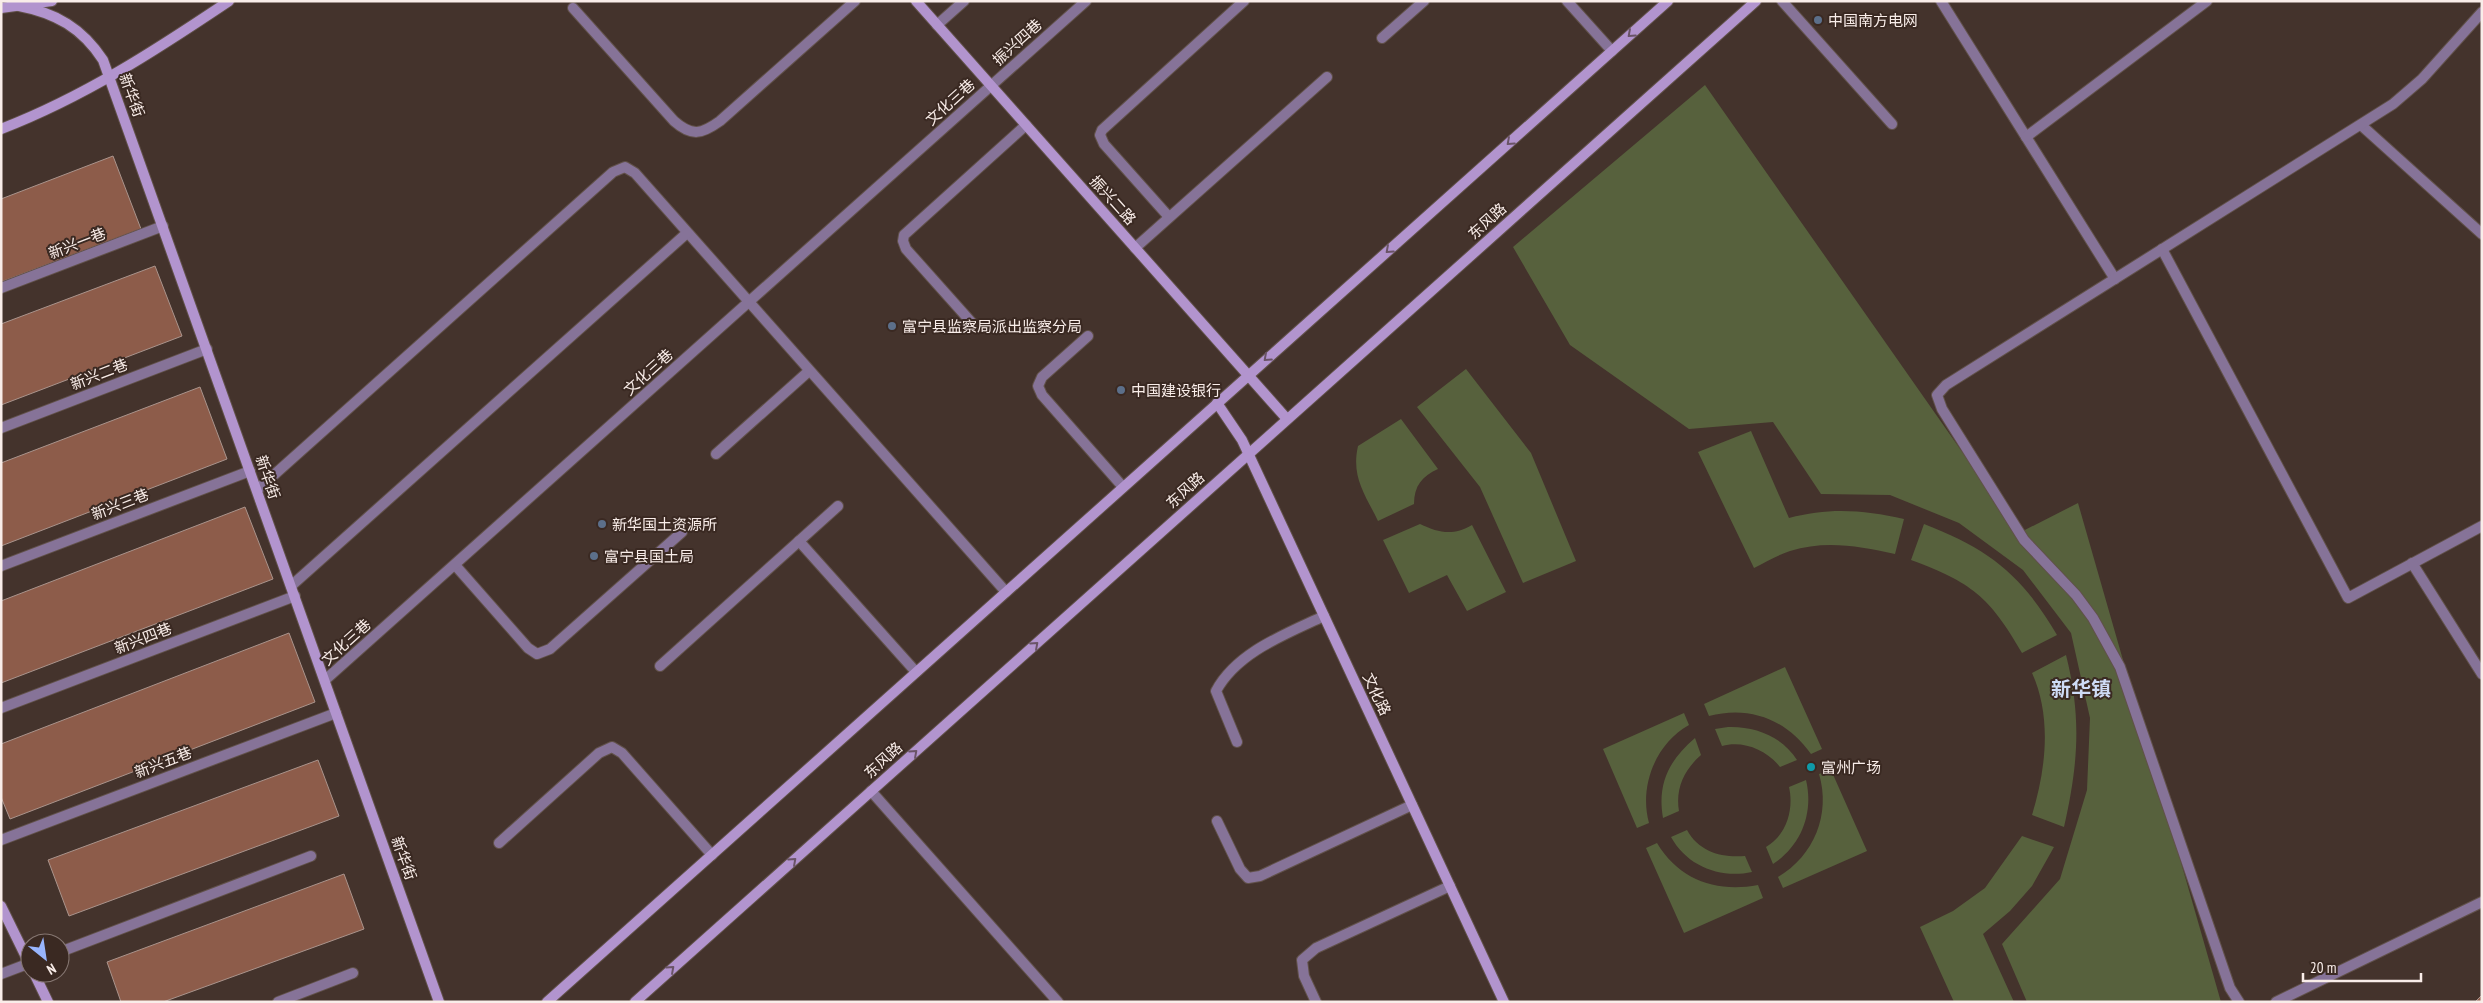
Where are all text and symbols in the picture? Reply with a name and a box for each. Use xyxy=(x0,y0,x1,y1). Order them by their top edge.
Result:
place label: 中国南方电网 xyxy=(1828,11,1918,30)
marker: 中国南方电网 xyxy=(1812,14,1824,26)
street label: 振兴四巷 xyxy=(988,15,1046,69)
one-way arrow xyxy=(1628,28,1637,37)
street label: 新华街 xyxy=(115,71,149,119)
street label: 文化三巷 xyxy=(921,75,979,129)
one-way arrow xyxy=(1507,136,1516,145)
street label: 振兴二路 xyxy=(1086,171,1140,229)
street label: 东风路 xyxy=(1464,199,1510,243)
street label: 新兴一巷 xyxy=(46,223,108,263)
one-way arrow xyxy=(1385,244,1394,253)
place label: 富宁县监察局派出监察分局 xyxy=(902,317,1082,336)
marker: 富宁县监察局派出监察分局 xyxy=(886,320,898,332)
street label: 文化三巷 xyxy=(619,345,677,399)
one-way arrow xyxy=(1264,353,1273,362)
street label: 新兴二巷 xyxy=(68,354,130,394)
place label: 中国建设银行 xyxy=(1131,381,1221,400)
marker: 中国建设银行 xyxy=(1115,384,1127,396)
street label: 新华街 xyxy=(252,453,284,501)
street label: 东风路 xyxy=(1162,468,1208,512)
street label: 新兴三巷 xyxy=(89,484,151,524)
place label: 新华国土资源所 xyxy=(612,515,717,534)
marker: 新华国土资源所 xyxy=(596,518,608,530)
place label: 富宁县国土局 xyxy=(604,547,694,566)
marker: 富宁县国土局 xyxy=(588,550,600,562)
street label: 文化三巷 xyxy=(317,615,375,669)
street label: 新兴四巷 xyxy=(112,618,174,658)
one-way arrow xyxy=(1030,642,1039,651)
street label: 文化路 xyxy=(1359,670,1395,718)
district label: 新华镇 xyxy=(2051,676,2111,702)
street label: 东风路 xyxy=(860,738,906,782)
street label: 新兴五巷 xyxy=(132,742,194,782)
one-way arrow xyxy=(908,750,917,759)
place label: 富州广场 xyxy=(1821,758,1881,777)
marker: 富州广场 xyxy=(1805,761,1817,773)
street label: 新华街 xyxy=(387,834,421,882)
one-way arrow xyxy=(787,858,796,867)
north arrow xyxy=(20,933,70,983)
scale bar xyxy=(2303,950,2420,982)
text: 20 m xyxy=(2310,958,2336,977)
text: N xyxy=(44,960,59,979)
one-way arrow xyxy=(666,966,675,975)

